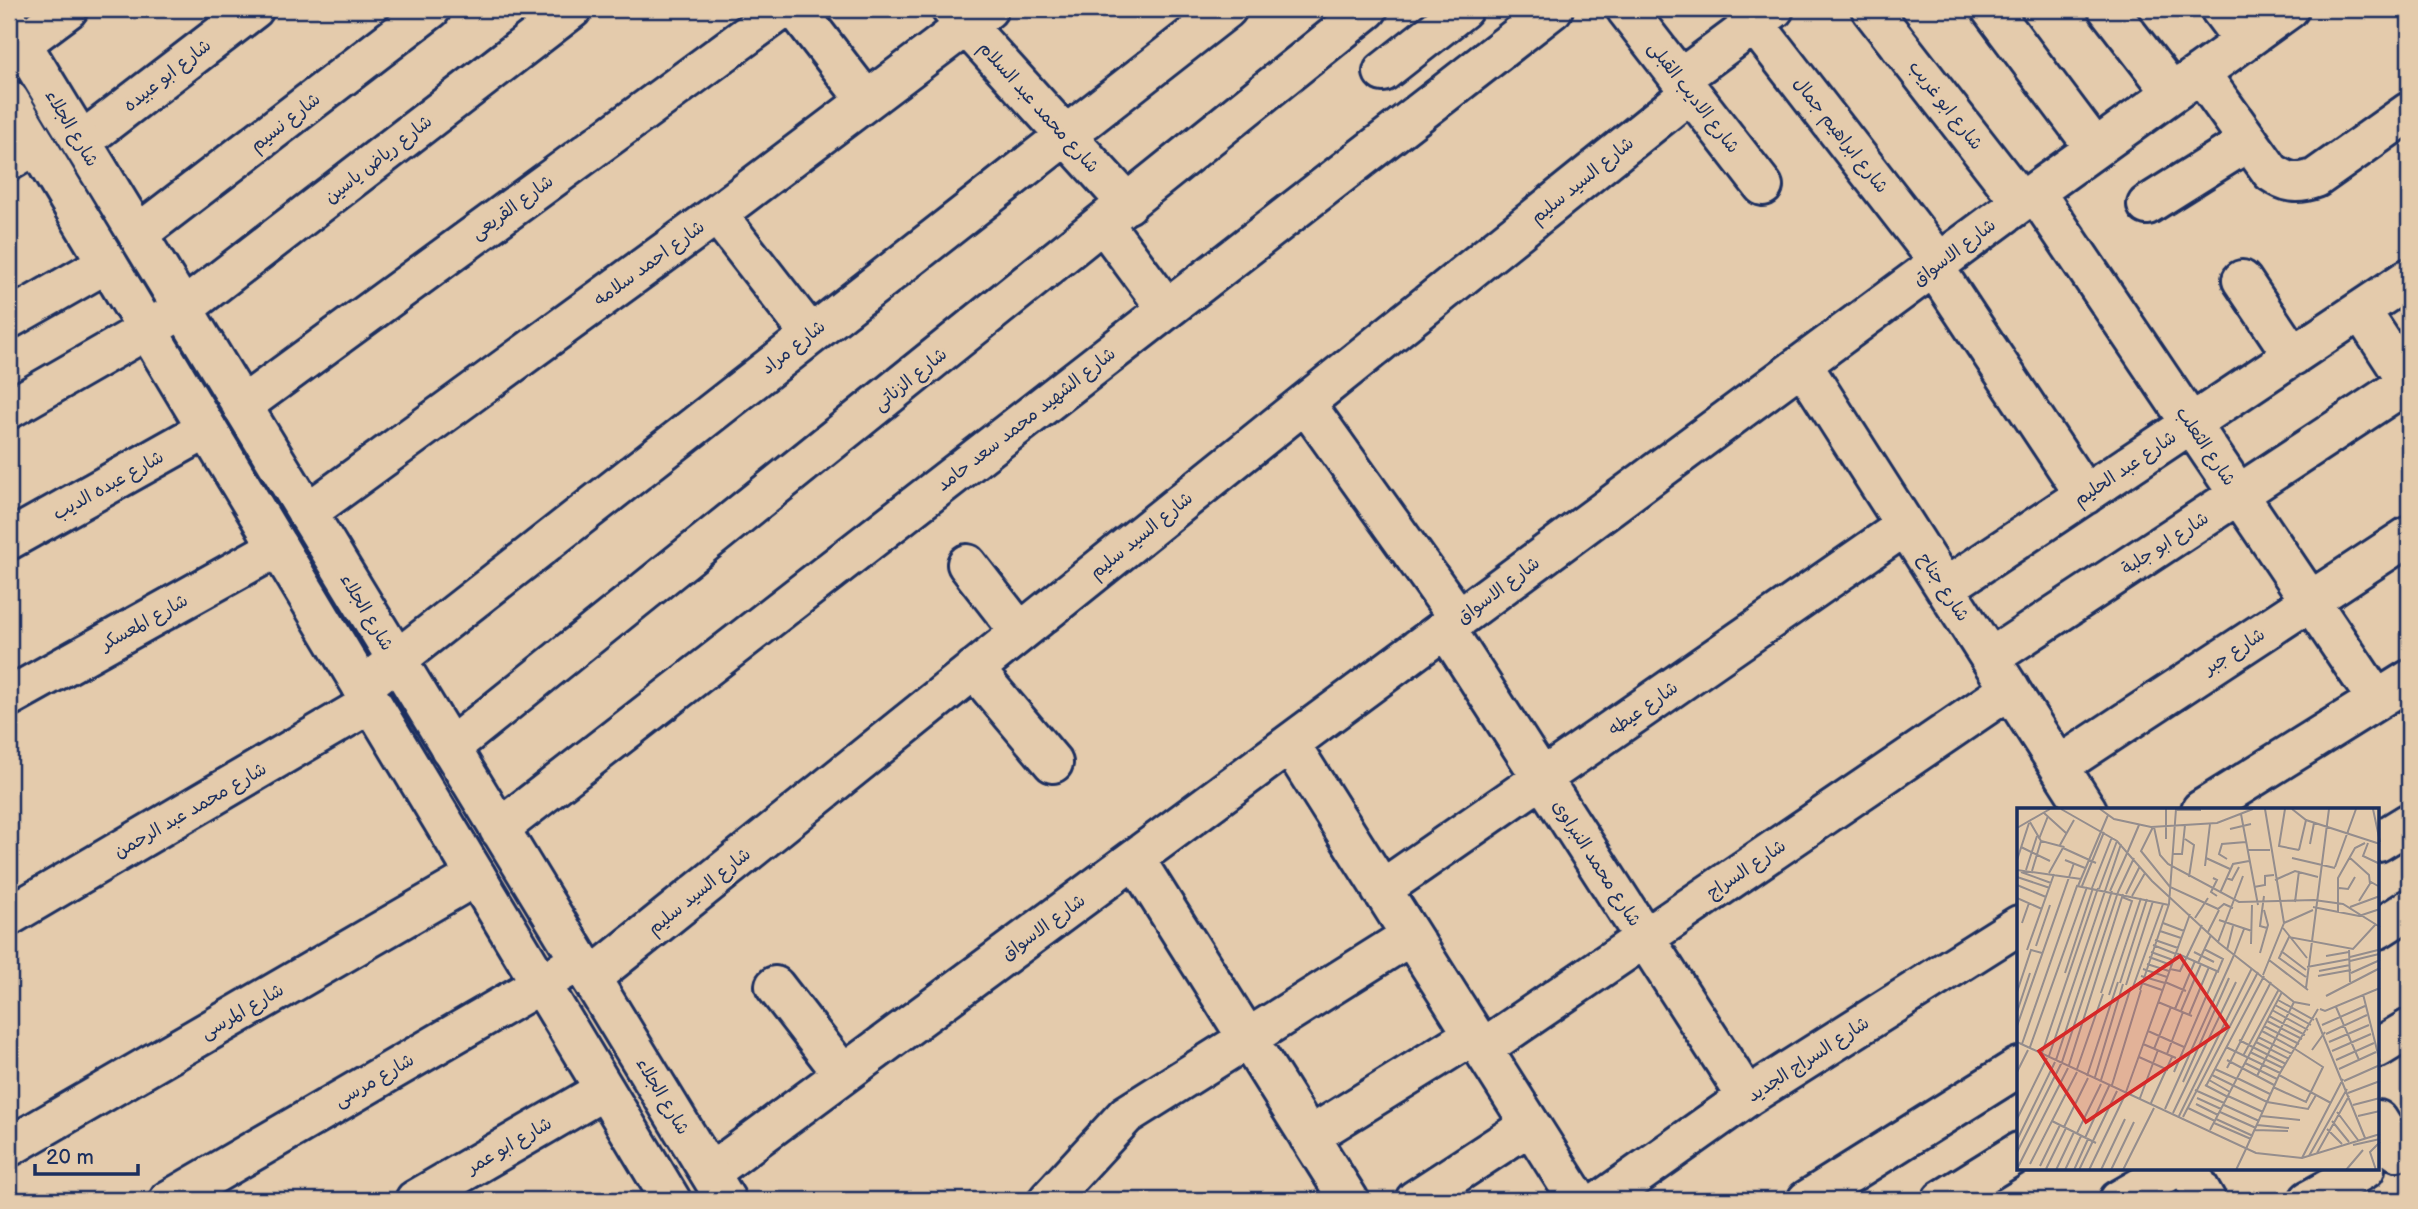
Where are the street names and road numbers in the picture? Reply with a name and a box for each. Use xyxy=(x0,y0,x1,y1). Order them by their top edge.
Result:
street label: شارع ابو عبيده xyxy=(119,35,216,117)
street label: شارع محمد عبد السلام xyxy=(972,37,1103,179)
street label: شارع الاديب القبلى xyxy=(1643,37,1744,158)
street label: شارع ابو غريب xyxy=(1904,57,1987,155)
street label: شارع ابراهيم جمال xyxy=(1787,73,1892,199)
street label: شارع الجلاء xyxy=(40,86,103,171)
street label: شارع نسيم xyxy=(246,89,326,159)
street label: شارع رياض ياسين xyxy=(320,111,437,209)
street label: شارع السيد سليم xyxy=(1527,133,1640,231)
street label: شارع القريعى xyxy=(467,171,558,245)
street label: شارع الاسواق xyxy=(1909,214,2001,291)
street label: شارع احمد سلامه xyxy=(590,216,709,311)
street label: شارع مراد xyxy=(757,316,830,380)
street label: شارع الزناتى xyxy=(869,343,952,416)
street label: شارع الشهيد محمد سعد حامد xyxy=(933,343,1121,497)
street label: شارع الثعلب xyxy=(2171,403,2240,490)
street label: شارع عبد الحليم xyxy=(2070,426,2182,513)
street label: شارع عبده الديب xyxy=(49,446,168,525)
street label: شارع السيد سليم xyxy=(1086,488,1199,586)
street label: شارع ابو جلبة xyxy=(2118,508,2213,580)
street label: شارع جناح xyxy=(1913,549,1973,626)
street label: شارع الاسواق xyxy=(1453,552,1545,629)
street label: شارع الجلاء xyxy=(335,570,398,655)
street label: شارع المعسكر xyxy=(95,590,192,657)
street label: شارع جبر xyxy=(2198,624,2269,681)
street label: شارع عيطه xyxy=(1604,677,1683,741)
street label: شارع محمد عبد الرحمن xyxy=(110,758,271,864)
street label: شارع محمد النبراوى xyxy=(1547,796,1645,931)
street label: شارع السراج xyxy=(1703,835,1790,904)
street label: شارع السيد سليم xyxy=(644,844,757,942)
street label: شارع الاسواق xyxy=(997,890,1090,966)
street label: شارع المرسى xyxy=(197,979,288,1044)
street label: شارع السراج الجديد xyxy=(1743,1012,1874,1108)
street label: شارع مرسى xyxy=(331,1049,418,1112)
street label: شارع الجلاء xyxy=(631,1054,694,1139)
street label: شارع ابو عمر xyxy=(461,1113,556,1180)

